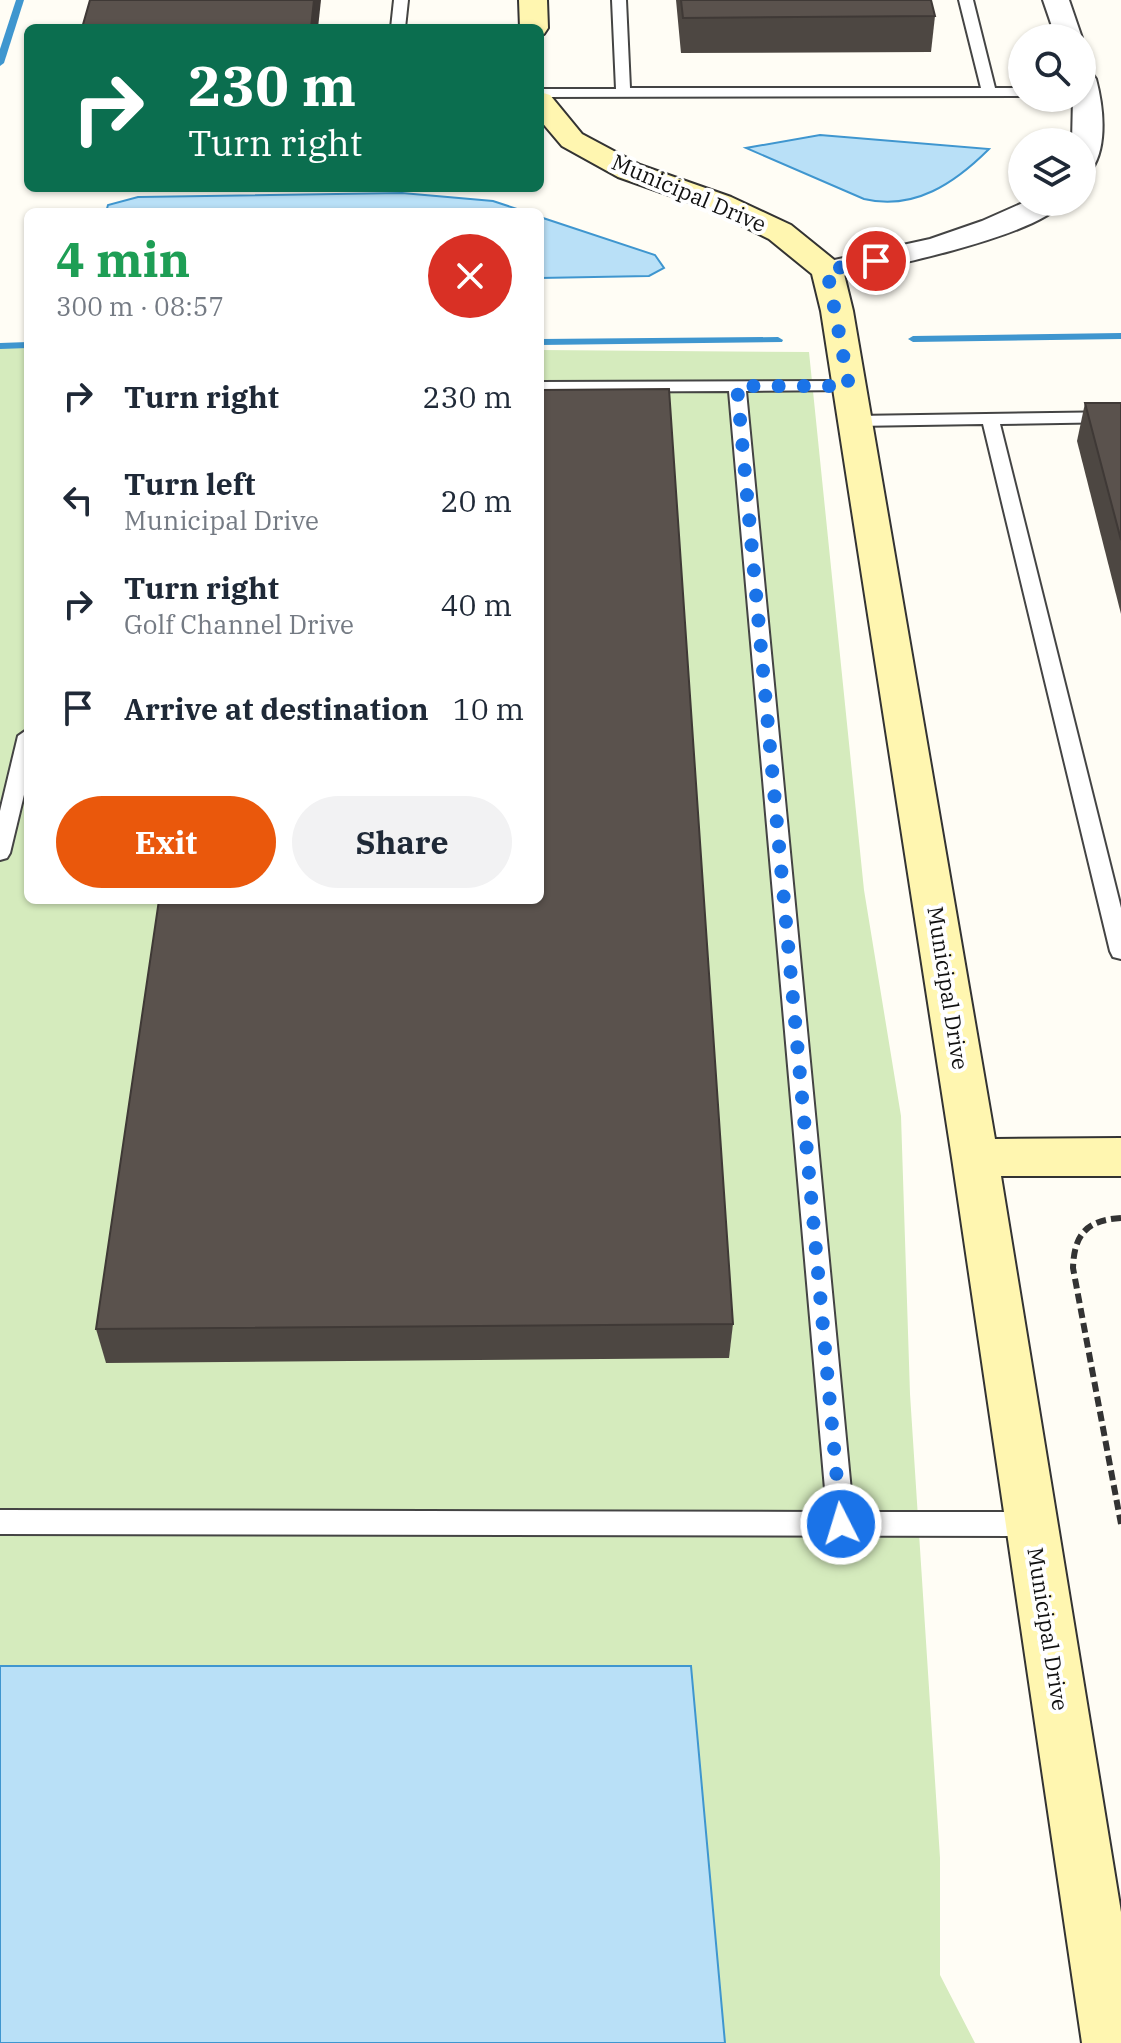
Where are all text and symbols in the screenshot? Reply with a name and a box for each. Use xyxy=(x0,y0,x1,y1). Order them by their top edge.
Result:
map controls xyxy=(1008,24,1096,216)
button: search xyxy=(1008,24,1096,112)
text: 230 m xyxy=(188,49,356,121)
icon: right xyxy=(56,56,160,160)
text: Turn right xyxy=(188,119,362,166)
button: layers xyxy=(1008,128,1096,216)
street label: Municipal Drive xyxy=(608,147,771,238)
pin xyxy=(842,227,910,295)
text: 4 min xyxy=(56,228,190,290)
button: close xyxy=(428,234,512,318)
icon: arrive xyxy=(854,239,898,283)
text: 300 m · 08:57 xyxy=(56,289,224,323)
icon: right xyxy=(56,374,100,418)
text: Turn right xyxy=(124,377,279,416)
text: 230 m xyxy=(422,377,512,416)
text: Turn left xyxy=(124,464,256,503)
icon: left xyxy=(56,478,100,522)
text: 20 m xyxy=(440,481,512,520)
text: Municipal Drive xyxy=(124,503,319,537)
text: Turn right xyxy=(124,568,279,607)
icon: right xyxy=(56,582,100,626)
text: 40 m xyxy=(440,585,512,624)
text: Golf Channel Drive xyxy=(124,607,354,641)
icon: arrive xyxy=(56,686,100,730)
text: Arrive at destination xyxy=(124,689,429,728)
text: 10 m xyxy=(453,689,524,728)
button: Exit xyxy=(56,796,276,888)
button: Share xyxy=(292,796,512,888)
street label: Municipal Drive xyxy=(921,904,976,1072)
position arrow xyxy=(799,1482,883,1566)
street label: Municipal Drive xyxy=(1021,1545,1076,1713)

